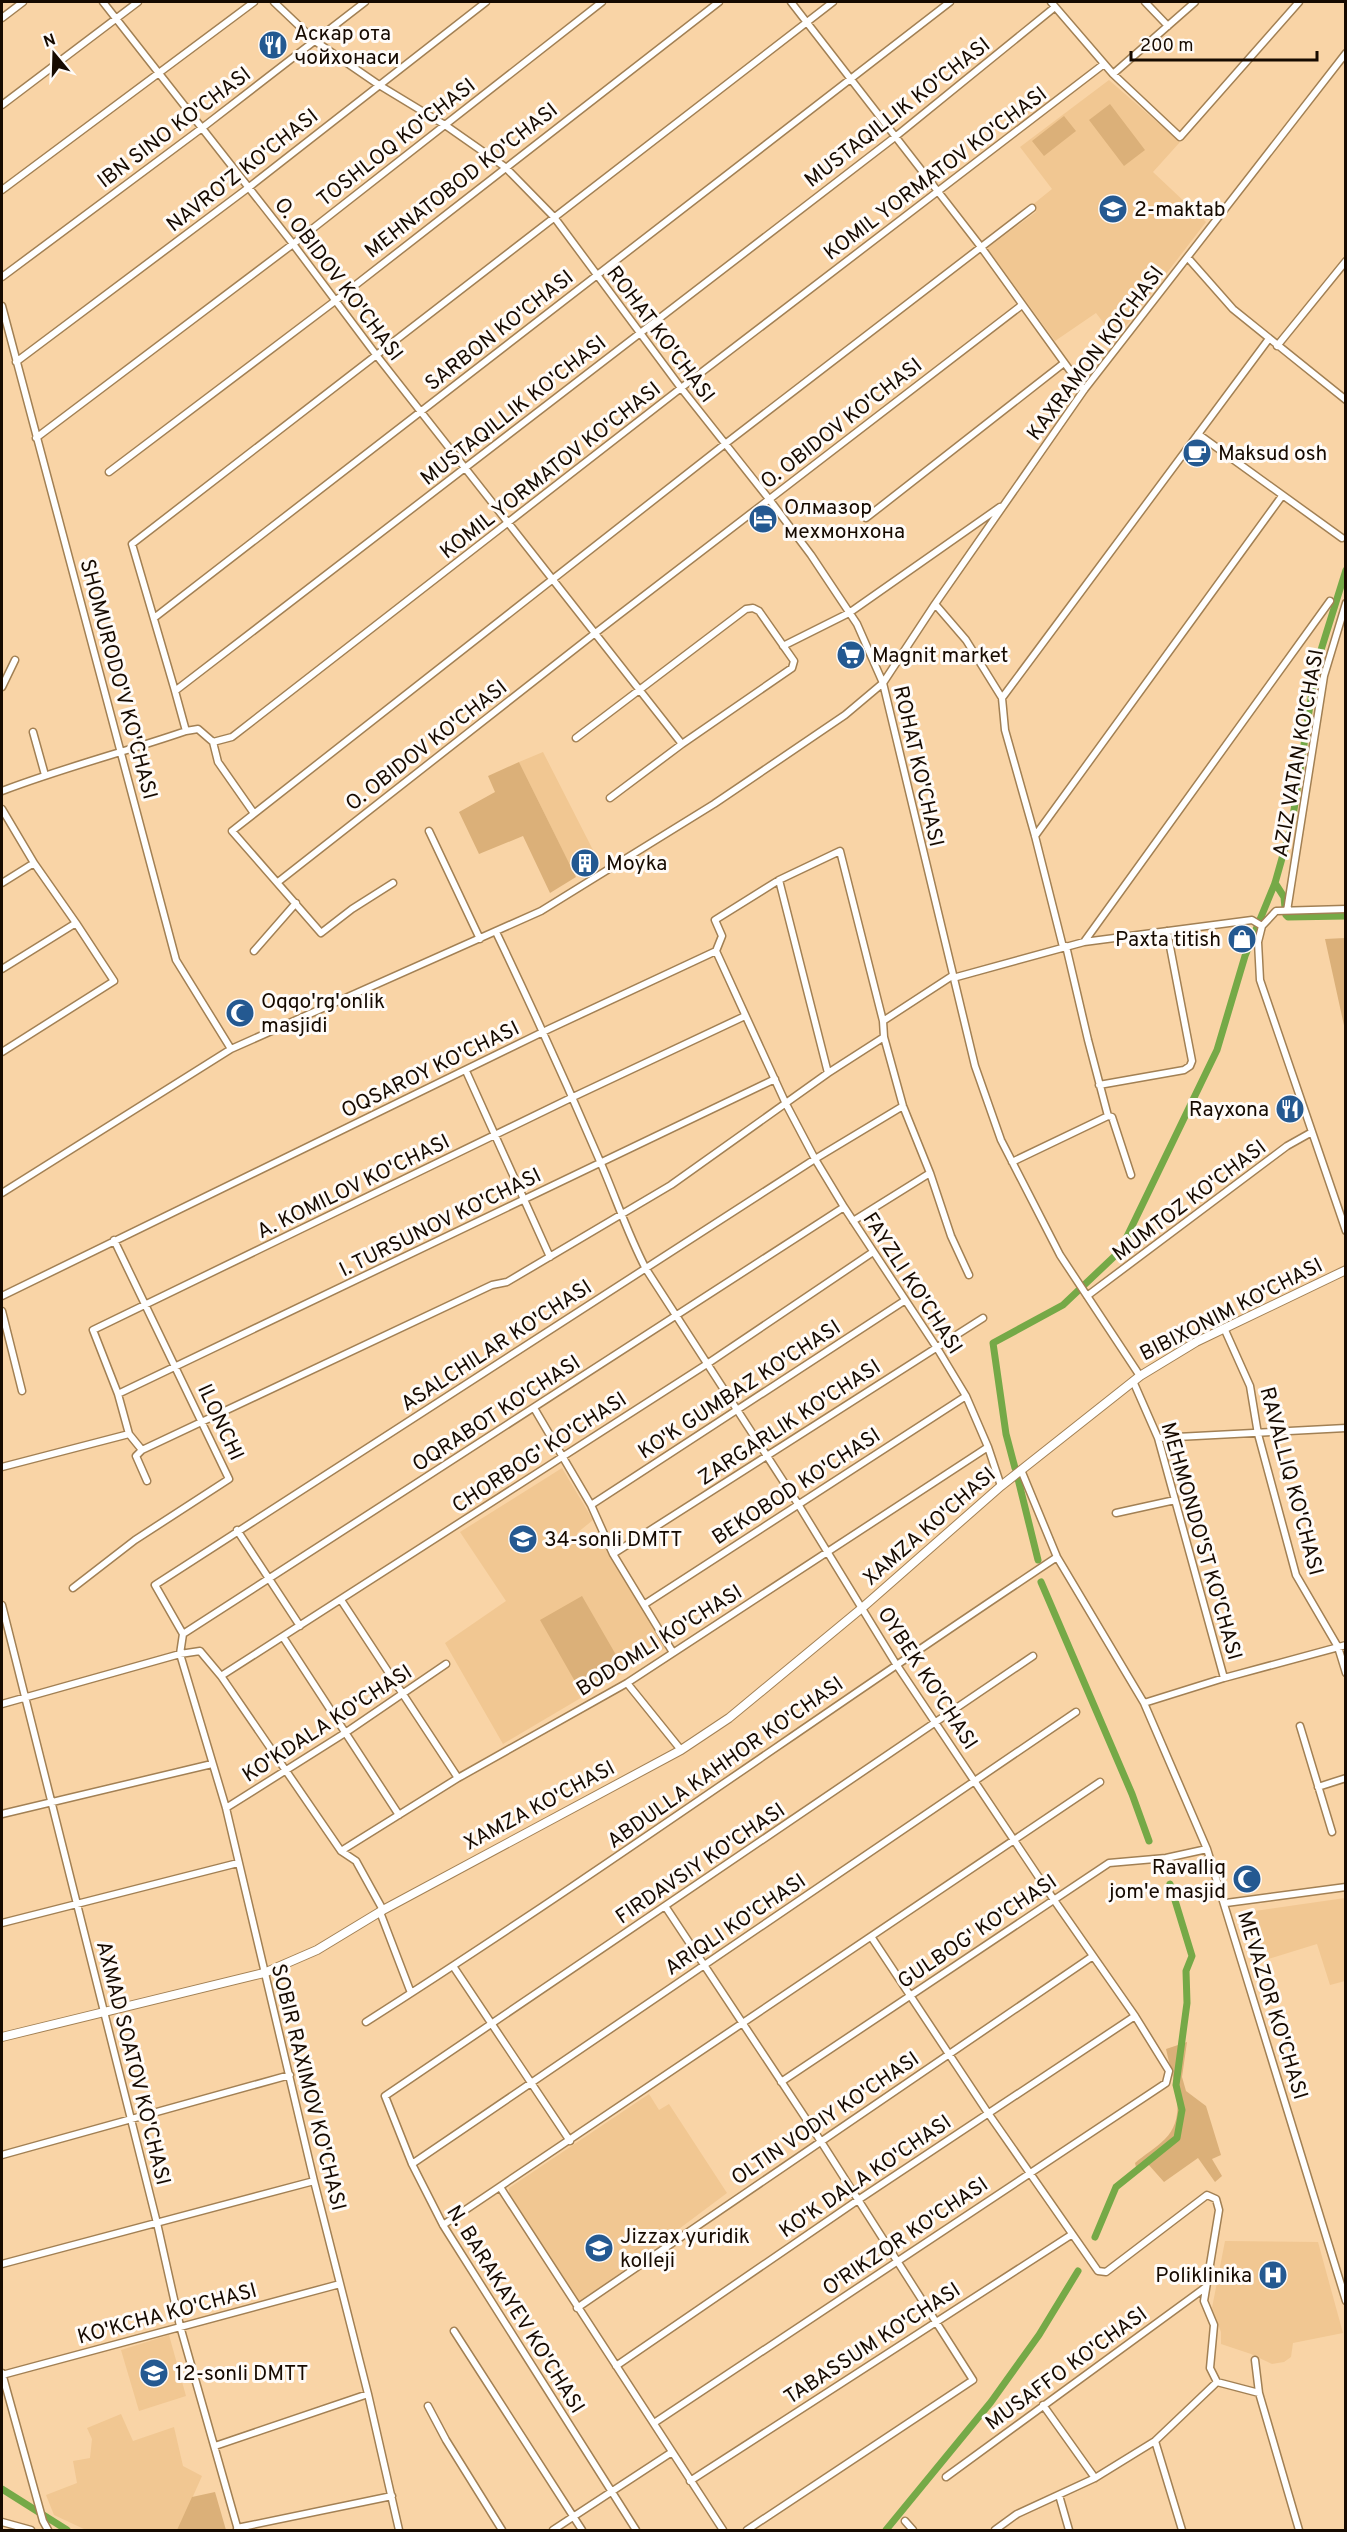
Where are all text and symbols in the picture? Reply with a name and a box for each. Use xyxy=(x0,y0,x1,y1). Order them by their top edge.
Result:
place label: Аскар ота чойхонаси xyxy=(294,21,400,72)
north arrow xyxy=(24,24,84,84)
scale bar xyxy=(1131,24,1317,62)
restaurant icon: Аскар ота чойхонаси xyxy=(257,29,289,61)
text: N xyxy=(41,30,58,53)
street label: MUSTAQILLIK KO'CHASI xyxy=(799,32,996,194)
text: 200 m xyxy=(1140,35,1193,58)
street label: IBN SINO KO'CHASI xyxy=(93,62,257,195)
street label: TOSHLOQ KO'CHASI xyxy=(312,73,482,214)
street label: KOMIL YORMATOV KO'CHASI xyxy=(819,81,1053,267)
street label: MEHNATOBOD KO'CHASI xyxy=(360,97,564,265)
street label: NAVRO'Z KO'CHASI xyxy=(162,103,324,239)
street label: O. OBIDOV KO'CHASI xyxy=(267,193,408,367)
school or university icon: 2-maktab xyxy=(1097,193,1129,225)
place label: 2-maktab xyxy=(1134,197,1226,224)
street label: ROHAT KO'CHASI xyxy=(600,261,720,409)
street label: KAXRAMON KO'CHASI xyxy=(1022,261,1171,447)
street label: SARBON KO'CHASI xyxy=(420,265,580,398)
street label: MUSTAQILLIK KO'CHASI xyxy=(415,330,612,492)
street label: O. OBIDOV KO'CHASI xyxy=(756,353,928,496)
street label: KOMIL YORMATOV KO'CHASI xyxy=(435,376,667,566)
cafe icon: Maksud osh xyxy=(1181,437,1213,469)
place label: Maksud osh xyxy=(1218,441,1327,468)
place label: Олмазор мехмонхона xyxy=(784,495,905,546)
hotel icon: Олмазор мехмонхона xyxy=(747,503,779,535)
street label: SHOMURODO'V KO'CHASI xyxy=(72,556,163,803)
supermarket icon: Magnit market xyxy=(835,639,867,671)
place label: Magnit market xyxy=(872,643,1008,670)
street label: AZIZ VATAN KO'CHASI xyxy=(1268,647,1331,859)
street label: O. OBIDOV KO'CHASI xyxy=(341,675,513,818)
street label: ROHAT KO'CHASI xyxy=(886,683,949,850)
building icon: Moyka xyxy=(569,847,601,879)
place label: Moyka xyxy=(606,851,667,878)
shop icon: Paxta titish xyxy=(1226,923,1258,955)
place label: Paxta titish xyxy=(1115,927,1221,954)
place label: Oqqo'rg'onlik masjidi xyxy=(261,989,385,1040)
mosque icon: Oqqo'rg'onlik masjidi xyxy=(224,997,256,1029)
street label: OQSAROY KO'CHASI xyxy=(337,1015,524,1125)
restaurant icon: Rayxona xyxy=(1274,1093,1306,1125)
place label: Rayxona xyxy=(1189,1097,1269,1124)
street label: A. KOMILOV KO'CHASI xyxy=(253,1129,455,1246)
street label: MUMTOZ KO'CHASI xyxy=(1108,1135,1272,1268)
street label: I. TURSUNOV KO'CHASI xyxy=(335,1163,546,1284)
street label: FAYZLI KO'CHASI xyxy=(856,1208,968,1360)
street label: BIBIXONIM KO'CHASI xyxy=(1136,1253,1328,1368)
street label: ASALCHILAR KO'CHASI xyxy=(396,1274,598,1418)
street label: KO'K GUMBAZ KO'CHASI xyxy=(633,1315,846,1466)
street label: OQRABOT KO'CHASI xyxy=(408,1350,586,1479)
street label: ZARGARLIK KO'CHASI xyxy=(693,1354,886,1492)
street label: ILONCHI xyxy=(190,1380,249,1465)
street label: RAVALLIQ KO'CHASI xyxy=(1252,1384,1329,1579)
street label: CHORBOG' KO'CHASI xyxy=(447,1387,632,1520)
street label: MEHMONDO'ST KO'CHASI xyxy=(1154,1419,1247,1663)
street label: BEKOBOD KO'CHASI xyxy=(707,1423,886,1552)
street label: XAMZA KO'CHASI xyxy=(858,1462,1002,1592)
school or university icon: 34-sonli DMTT xyxy=(507,1523,539,1555)
place label: 34-sonli DMTT xyxy=(544,1527,683,1554)
street label: BODOMLI KO'CHASI xyxy=(572,1579,748,1703)
street label: OYBEK KO'CHASI xyxy=(870,1602,983,1755)
street label: KO'KDALA KO'CHASI xyxy=(238,1659,418,1789)
street label: ABDULLA KAHHOR KO'CHASI xyxy=(602,1671,849,1855)
street label: XAMZA KO'CHASI xyxy=(459,1755,620,1858)
street label: FIRDAVSIY KO'CHASI xyxy=(611,1797,791,1931)
place label: Ravalliq jom'e masjid xyxy=(1108,1855,1226,1906)
mosque icon: Ravalliq jom'e masjid xyxy=(1231,1863,1263,1895)
street label: ARIQLI KO'CHASI xyxy=(660,1868,812,1982)
street label: GULBOG' KO'CHASI xyxy=(893,1869,1063,1996)
street label: MEVAZOR KO'CHASI xyxy=(1230,1908,1313,2103)
street label: AXMAD SOATOV KO'CHASI xyxy=(89,1938,176,2188)
street label: SOBIR RAXIMOV KO'CHASI xyxy=(264,1961,351,2214)
street label: OLTIN VODIY KO'CHASI xyxy=(727,2046,925,2192)
street label: KO'K DALA KO'CHASI xyxy=(774,2110,957,2245)
street label: O'RIKZOR KO'CHASI xyxy=(818,2172,994,2303)
street label: N. BARAKAYEV KO'CHASI xyxy=(439,2201,590,2419)
place label: Jizzax yuridik kolleji xyxy=(620,2224,750,2275)
school or university icon: Jizzax yuridik kolleji xyxy=(583,2232,615,2264)
hospital icon: Poliklinika xyxy=(1257,2259,1289,2291)
place label: Poliklinika xyxy=(1155,2263,1252,2290)
street label: KO'KCHA KO'CHASI xyxy=(75,2277,260,2351)
street label: TABASSUM KO'CHASI xyxy=(780,2277,966,2411)
street label: MUSAFFO KO'CHASI xyxy=(981,2301,1153,2437)
school or university icon: 12-sonli DMTT xyxy=(138,2357,170,2389)
place label: 12-sonli DMTT xyxy=(175,2361,309,2388)

